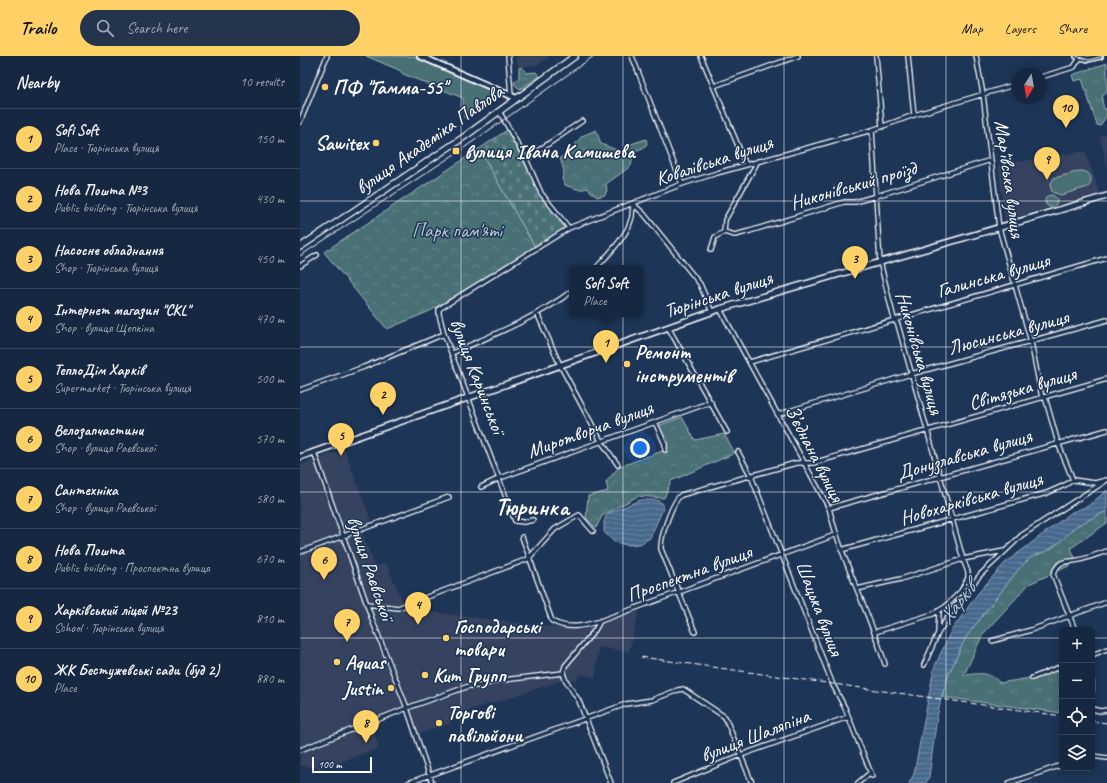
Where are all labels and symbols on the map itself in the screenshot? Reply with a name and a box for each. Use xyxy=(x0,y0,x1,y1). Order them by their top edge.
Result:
north arrow xyxy=(1011,68,1047,104)
place label: ПФ "Гамма-55" xyxy=(333,75,451,100)
street label: вулиця Академіка Павлова xyxy=(350,78,509,200)
marker: ПФ "Гамма-55" xyxy=(320,82,330,92)
pin: 10 xyxy=(1053,95,1079,128)
street label: Мар'ївська вулиця xyxy=(989,119,1030,240)
street label: Ковалівська вулиця xyxy=(652,130,777,191)
place label: Sawitex xyxy=(315,131,370,156)
marker: Sawitex xyxy=(371,138,381,148)
place label: вулиця Івана Камишева xyxy=(464,139,637,164)
marker: вулиця Івана Камишева xyxy=(451,146,461,156)
pin: 9 xyxy=(1034,147,1060,180)
street label: Никонівський проїзд xyxy=(787,155,921,216)
park label: Парк пам'яті xyxy=(412,218,504,243)
pin: 3 xyxy=(842,246,868,279)
street label: Галинська вулиця xyxy=(934,247,1054,303)
street label: Тюрінська вулиця xyxy=(661,265,776,324)
street label: Никонівська вулиця xyxy=(890,289,949,418)
street label: Люсинська вулиця xyxy=(945,304,1073,361)
street label: вулиця Каринської xyxy=(444,315,512,441)
pin: 1 xyxy=(593,330,619,363)
place label: Ремонт інструментів xyxy=(635,340,738,388)
marker: Ремонт інструментів xyxy=(622,359,632,369)
street label: Світязька вулиця xyxy=(966,361,1080,416)
pin: 2 xyxy=(370,382,396,415)
street label: Миротворча вулиця xyxy=(524,395,657,464)
street label: З’єднана вулиця xyxy=(780,401,850,507)
pin: 5 xyxy=(328,423,354,456)
street label: Донузлавська вулиця xyxy=(894,423,1035,486)
your location xyxy=(630,438,650,458)
street label: Новохарківська вулиця xyxy=(897,466,1046,531)
district label: Тюринка xyxy=(495,492,571,522)
street label: вулиця Раєвської xyxy=(341,513,401,628)
street label: Проспектна вулиця xyxy=(623,539,757,608)
pin: 6 xyxy=(311,547,337,580)
street label: Шацька вулиця xyxy=(790,557,850,661)
water label: Харків xyxy=(933,570,986,629)
pin: 4 xyxy=(405,592,431,625)
pin: 7 xyxy=(334,609,360,642)
place label: Господарські товари xyxy=(454,614,544,662)
marker: Господарські товари xyxy=(441,633,451,643)
place label: Aquas xyxy=(345,650,387,675)
marker: Aquas xyxy=(332,657,342,667)
place label: Кит Групп xyxy=(433,663,507,689)
marker: Кит Групп xyxy=(420,670,430,680)
place label: Justin xyxy=(341,676,385,701)
marker: Justin xyxy=(386,683,396,693)
place label: Торгові павільйони xyxy=(447,700,524,748)
street label: вулиця Шаляпіна xyxy=(697,703,815,768)
pin: 8 xyxy=(353,710,379,743)
marker: Торгові павільйони xyxy=(434,718,444,728)
scale bar xyxy=(312,755,372,774)

